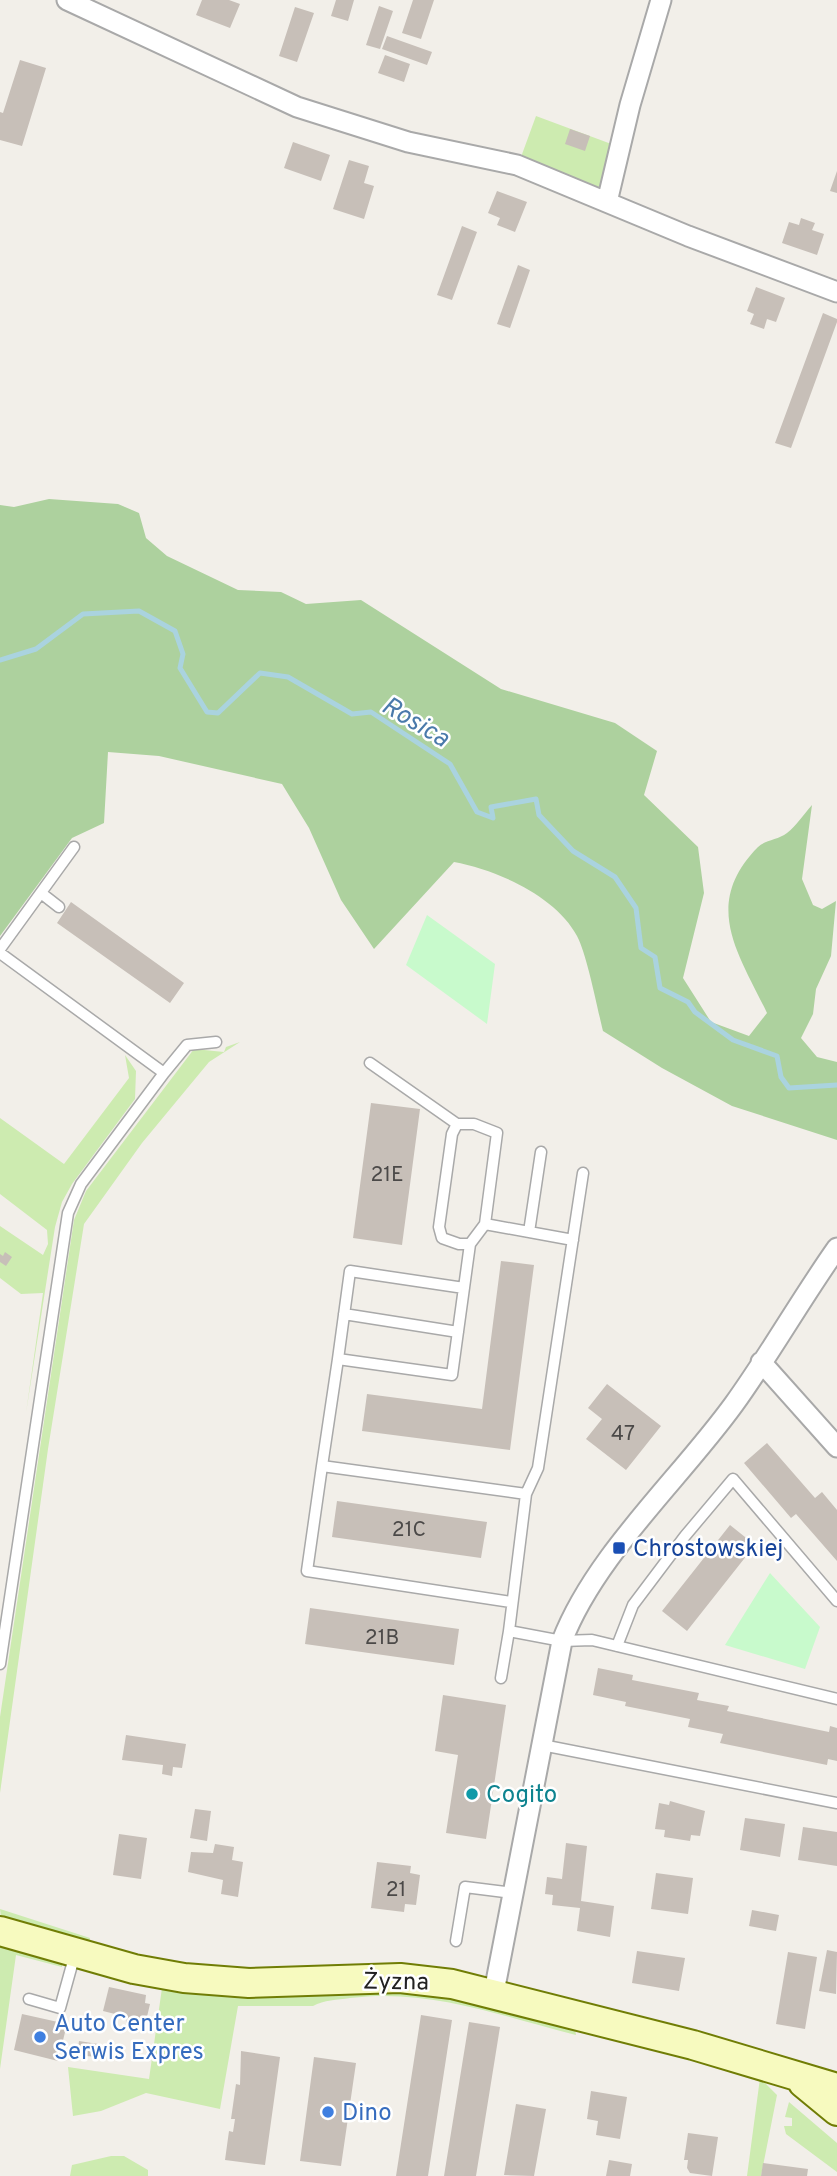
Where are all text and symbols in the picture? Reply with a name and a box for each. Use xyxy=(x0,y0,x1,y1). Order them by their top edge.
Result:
water label: Rosica xyxy=(375,690,455,756)
house number: 21E xyxy=(370,1162,404,1189)
house number: 47 xyxy=(611,1421,635,1448)
house number: 21C xyxy=(392,1517,426,1544)
place label: Chrostowskiej xyxy=(633,1535,783,1565)
marker: Chrostowskiej xyxy=(611,1540,627,1556)
house number: 21B xyxy=(365,1625,399,1652)
place label: Cogito xyxy=(486,1781,557,1811)
marker: Cogito xyxy=(464,1786,480,1802)
house number: 21 xyxy=(386,1877,406,1904)
street label: Żyzna xyxy=(363,1966,429,1999)
place label: Auto Center Serwis Expres xyxy=(54,2010,204,2068)
marker: Auto Center Serwis Expres xyxy=(32,2029,48,2045)
place label: Dino xyxy=(342,2099,392,2129)
marker: Dino xyxy=(320,2104,336,2120)

